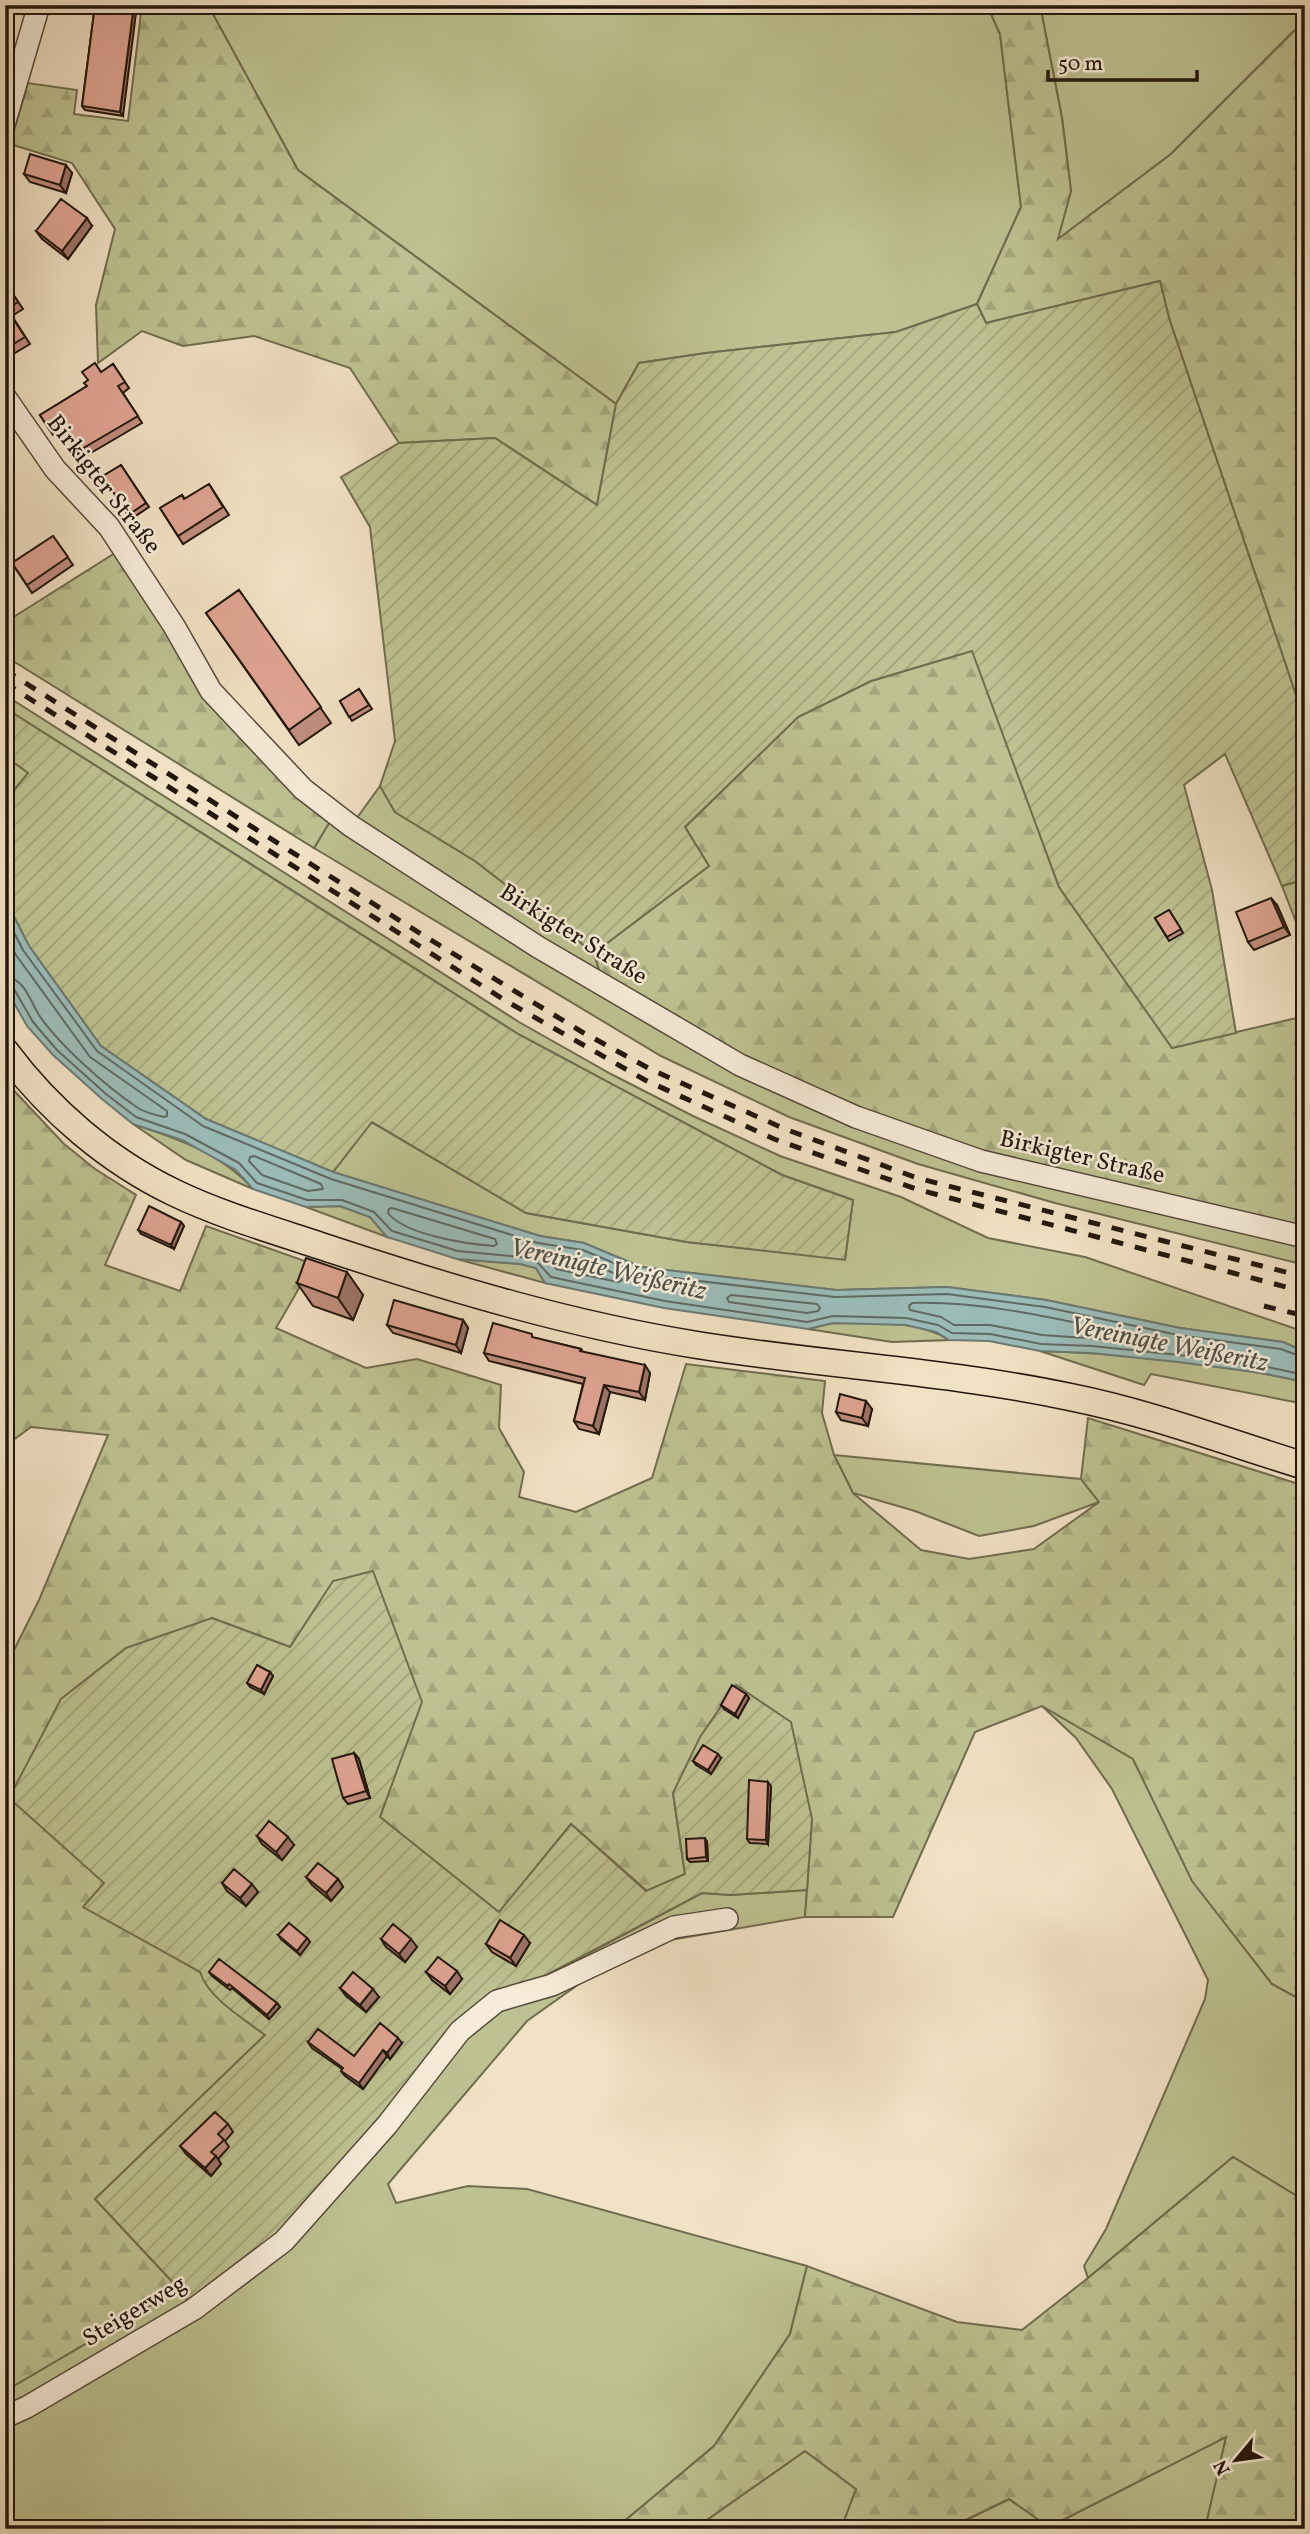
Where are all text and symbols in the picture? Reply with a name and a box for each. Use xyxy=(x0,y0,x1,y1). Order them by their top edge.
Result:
scale bar xyxy=(1048,38,1196,82)
text: 50 m xyxy=(1058,50,1103,79)
street label: Birkigter Straße xyxy=(38,408,168,562)
street label: Birkigter Straße xyxy=(492,876,654,994)
street label: Birkigter Straße xyxy=(996,1122,1168,1194)
water label: Vereinigte Weißeritz xyxy=(506,1230,710,1310)
water label: Vereinigte Weißeritz xyxy=(1067,1308,1271,1382)
street label: Steigerweg xyxy=(77,2268,193,2356)
north arrow xyxy=(1202,2426,1272,2496)
text: N xyxy=(1208,2455,1238,2480)

